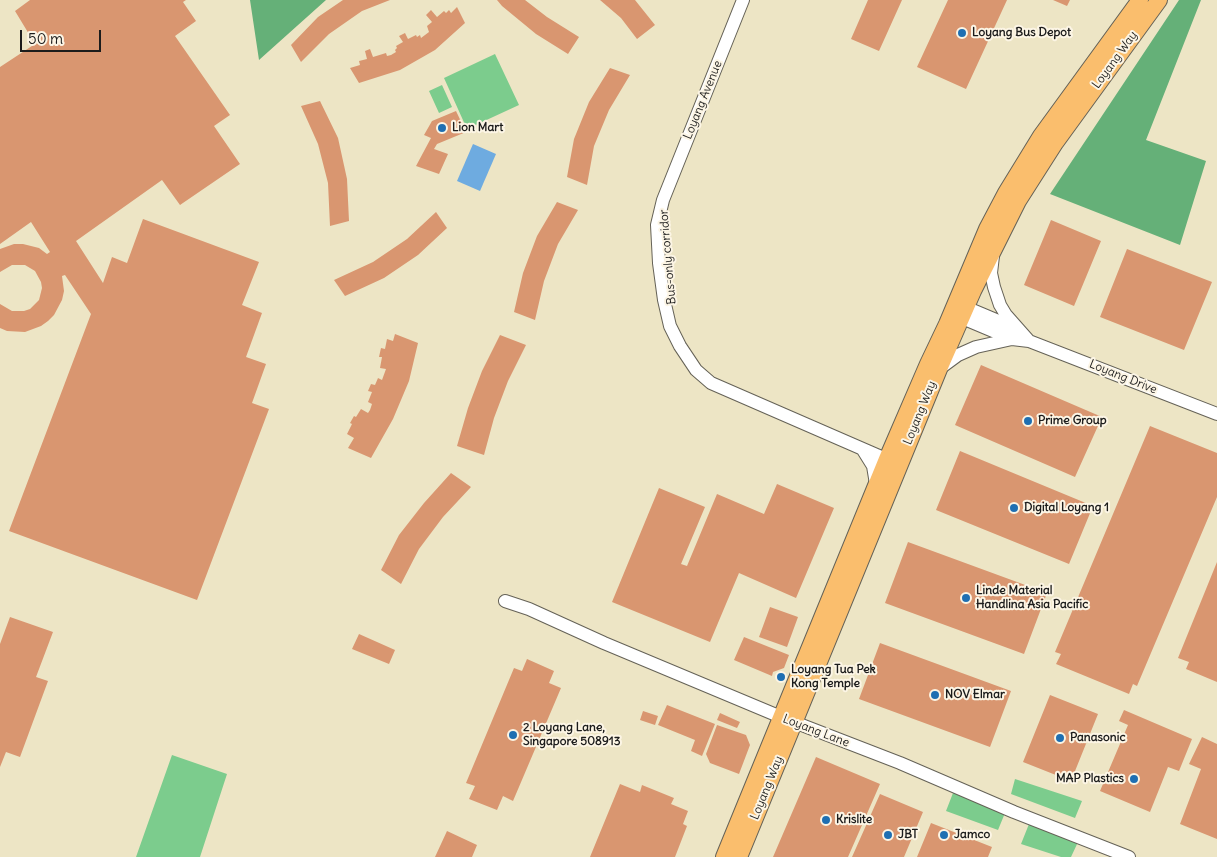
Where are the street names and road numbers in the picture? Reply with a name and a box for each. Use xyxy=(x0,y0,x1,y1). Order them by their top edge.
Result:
street label: Loyang Way xyxy=(1089,28,1141,92)
street label: Loyang Avenue xyxy=(681,59,725,141)
street label: Bus-only corridor xyxy=(657,209,679,305)
street label: Loyang Drive xyxy=(1087,357,1159,397)
street label: Loyang Way xyxy=(901,379,939,447)
street label: Loyang Lane xyxy=(781,712,851,750)
street label: Loyang Way xyxy=(748,754,786,822)

